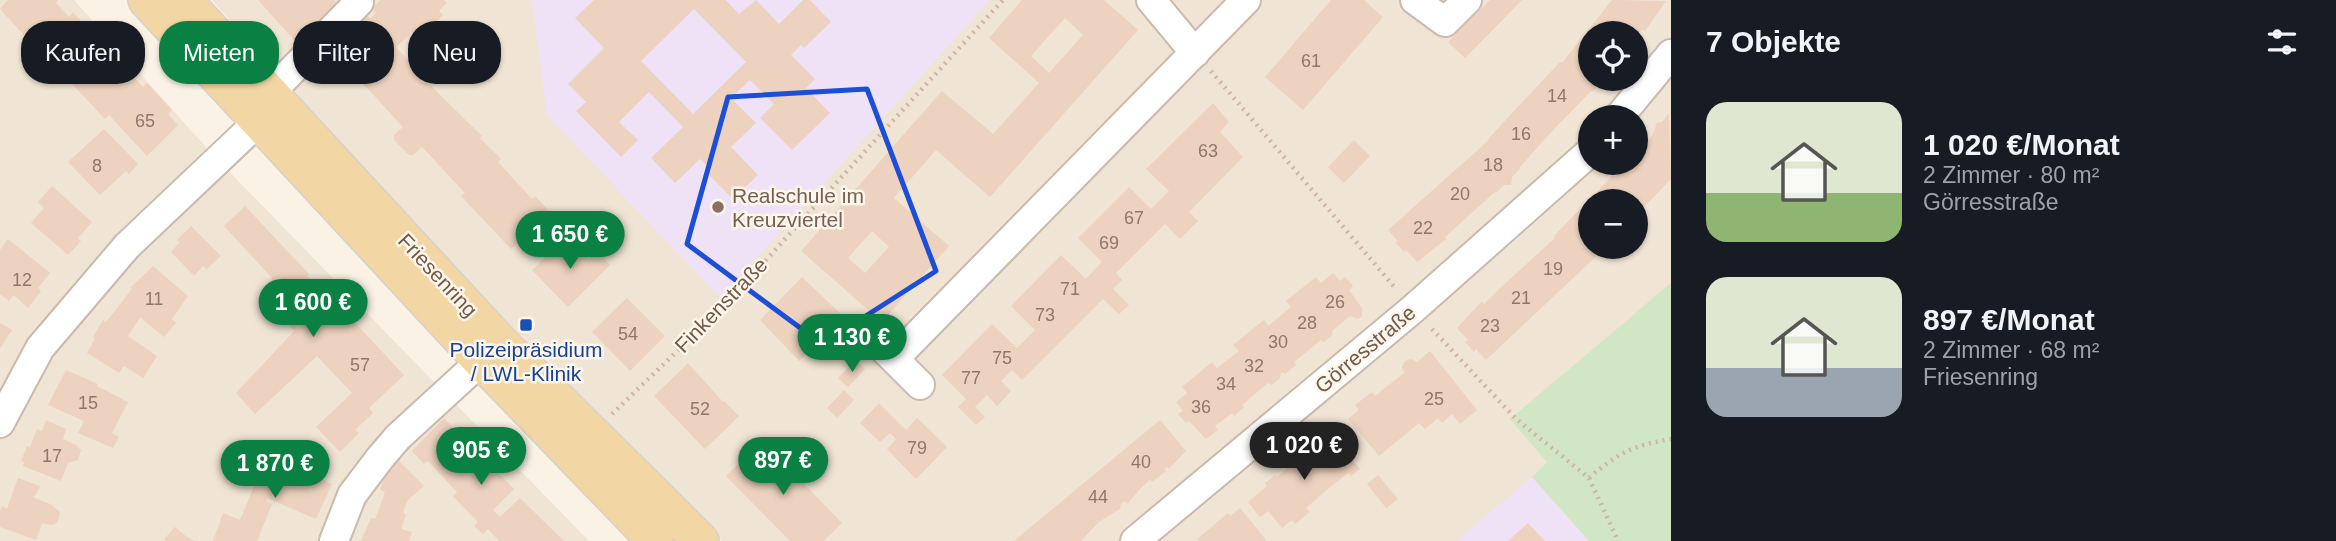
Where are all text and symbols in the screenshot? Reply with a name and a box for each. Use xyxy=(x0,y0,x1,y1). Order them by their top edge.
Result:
chip: Kaufen xyxy=(21,21,145,84)
chip: Mieten xyxy=(159,21,279,84)
chip: Filter xyxy=(293,21,394,84)
chip: Neu xyxy=(408,21,501,84)
map controls xyxy=(1578,21,1648,259)
button: locate xyxy=(1578,21,1648,91)
icon: filters xyxy=(2263,23,2301,61)
text: 7 Objekte xyxy=(1706,25,1841,58)
house number: 61 xyxy=(1301,51,1321,71)
house number: 14 xyxy=(1547,86,1567,106)
button: + xyxy=(1578,105,1648,175)
house number: 65 xyxy=(135,111,155,131)
house number: 16 xyxy=(1511,124,1531,144)
text: 1 020 €/Monat xyxy=(1923,128,2120,161)
icon: home xyxy=(1762,130,1846,214)
house number: 63 xyxy=(1198,141,1218,161)
house number: 18 xyxy=(1483,155,1503,175)
house number: 8 xyxy=(92,156,102,176)
text: 2 Zimmer · 80 m² xyxy=(1923,162,2099,188)
place label: Realschule im Kreuzviertel xyxy=(732,184,864,231)
house number: 20 xyxy=(1450,184,1470,204)
button: − xyxy=(1578,189,1648,259)
text: Görresstraße xyxy=(1923,189,2058,215)
marker: Realschule im Kreuzviertel xyxy=(710,199,726,215)
house number: 67 xyxy=(1124,208,1144,228)
pin: 1 650 € xyxy=(505,212,635,271)
house number: 22 xyxy=(1413,218,1433,238)
text: 1 650 € xyxy=(532,221,608,247)
street label: Friesenring xyxy=(394,229,482,321)
house number: 69 xyxy=(1099,233,1119,253)
street label: Finkenstraße xyxy=(670,253,772,357)
house number: 19 xyxy=(1543,259,1563,279)
house number: 12 xyxy=(12,270,32,290)
house number: 71 xyxy=(1060,279,1080,299)
pin: 1 600 € xyxy=(248,280,378,339)
house number: 21 xyxy=(1511,288,1531,308)
house number: 11 xyxy=(145,289,163,309)
text: 1 600 € xyxy=(275,289,351,315)
house number: 26 xyxy=(1325,292,1345,312)
street label: Görresstraße xyxy=(1310,300,1420,398)
text: 897 €/Monat xyxy=(1923,303,2095,336)
house number: 73 xyxy=(1035,305,1055,325)
icon: home xyxy=(1762,305,1846,389)
house number: 28 xyxy=(1297,313,1317,333)
pin: 1 130 € xyxy=(787,314,917,374)
house number: 23 xyxy=(1480,316,1500,336)
marker: Polizeipräsidium / LWL-Klinik xyxy=(518,317,534,333)
house number: 54 xyxy=(618,324,638,344)
text: 1 130 € xyxy=(814,324,890,350)
house number: 30 xyxy=(1268,332,1288,352)
text: 2 Zimmer · 68 m² xyxy=(1923,337,2099,363)
place label: Polizeipräsidium / LWL-Klinik xyxy=(450,338,602,385)
house number: 75 xyxy=(992,348,1012,368)
house number: 57 xyxy=(350,355,370,375)
house number: 32 xyxy=(1244,356,1264,376)
text: Friesenring xyxy=(1923,364,2038,390)
house number: 77 xyxy=(961,368,981,388)
house number: 34 xyxy=(1216,374,1236,394)
house number: 25 xyxy=(1424,389,1444,409)
house number: 15 xyxy=(78,393,98,413)
house number: 36 xyxy=(1191,397,1211,417)
house number: 52 xyxy=(690,399,710,419)
pin: 1 020 € xyxy=(1239,422,1369,482)
pin: 905 € xyxy=(432,428,530,487)
text: 1 020 € xyxy=(1266,432,1342,458)
text: 905 € xyxy=(452,437,510,463)
pin: 897 € xyxy=(734,438,832,497)
house number: 79 xyxy=(907,438,927,458)
pin: 1 870 € xyxy=(210,440,340,500)
house number: 17 xyxy=(42,446,62,466)
text: 897 € xyxy=(754,447,812,473)
text: 1 870 € xyxy=(237,450,313,476)
house number: 40 xyxy=(1131,452,1151,472)
house number: 44 xyxy=(1088,487,1108,507)

